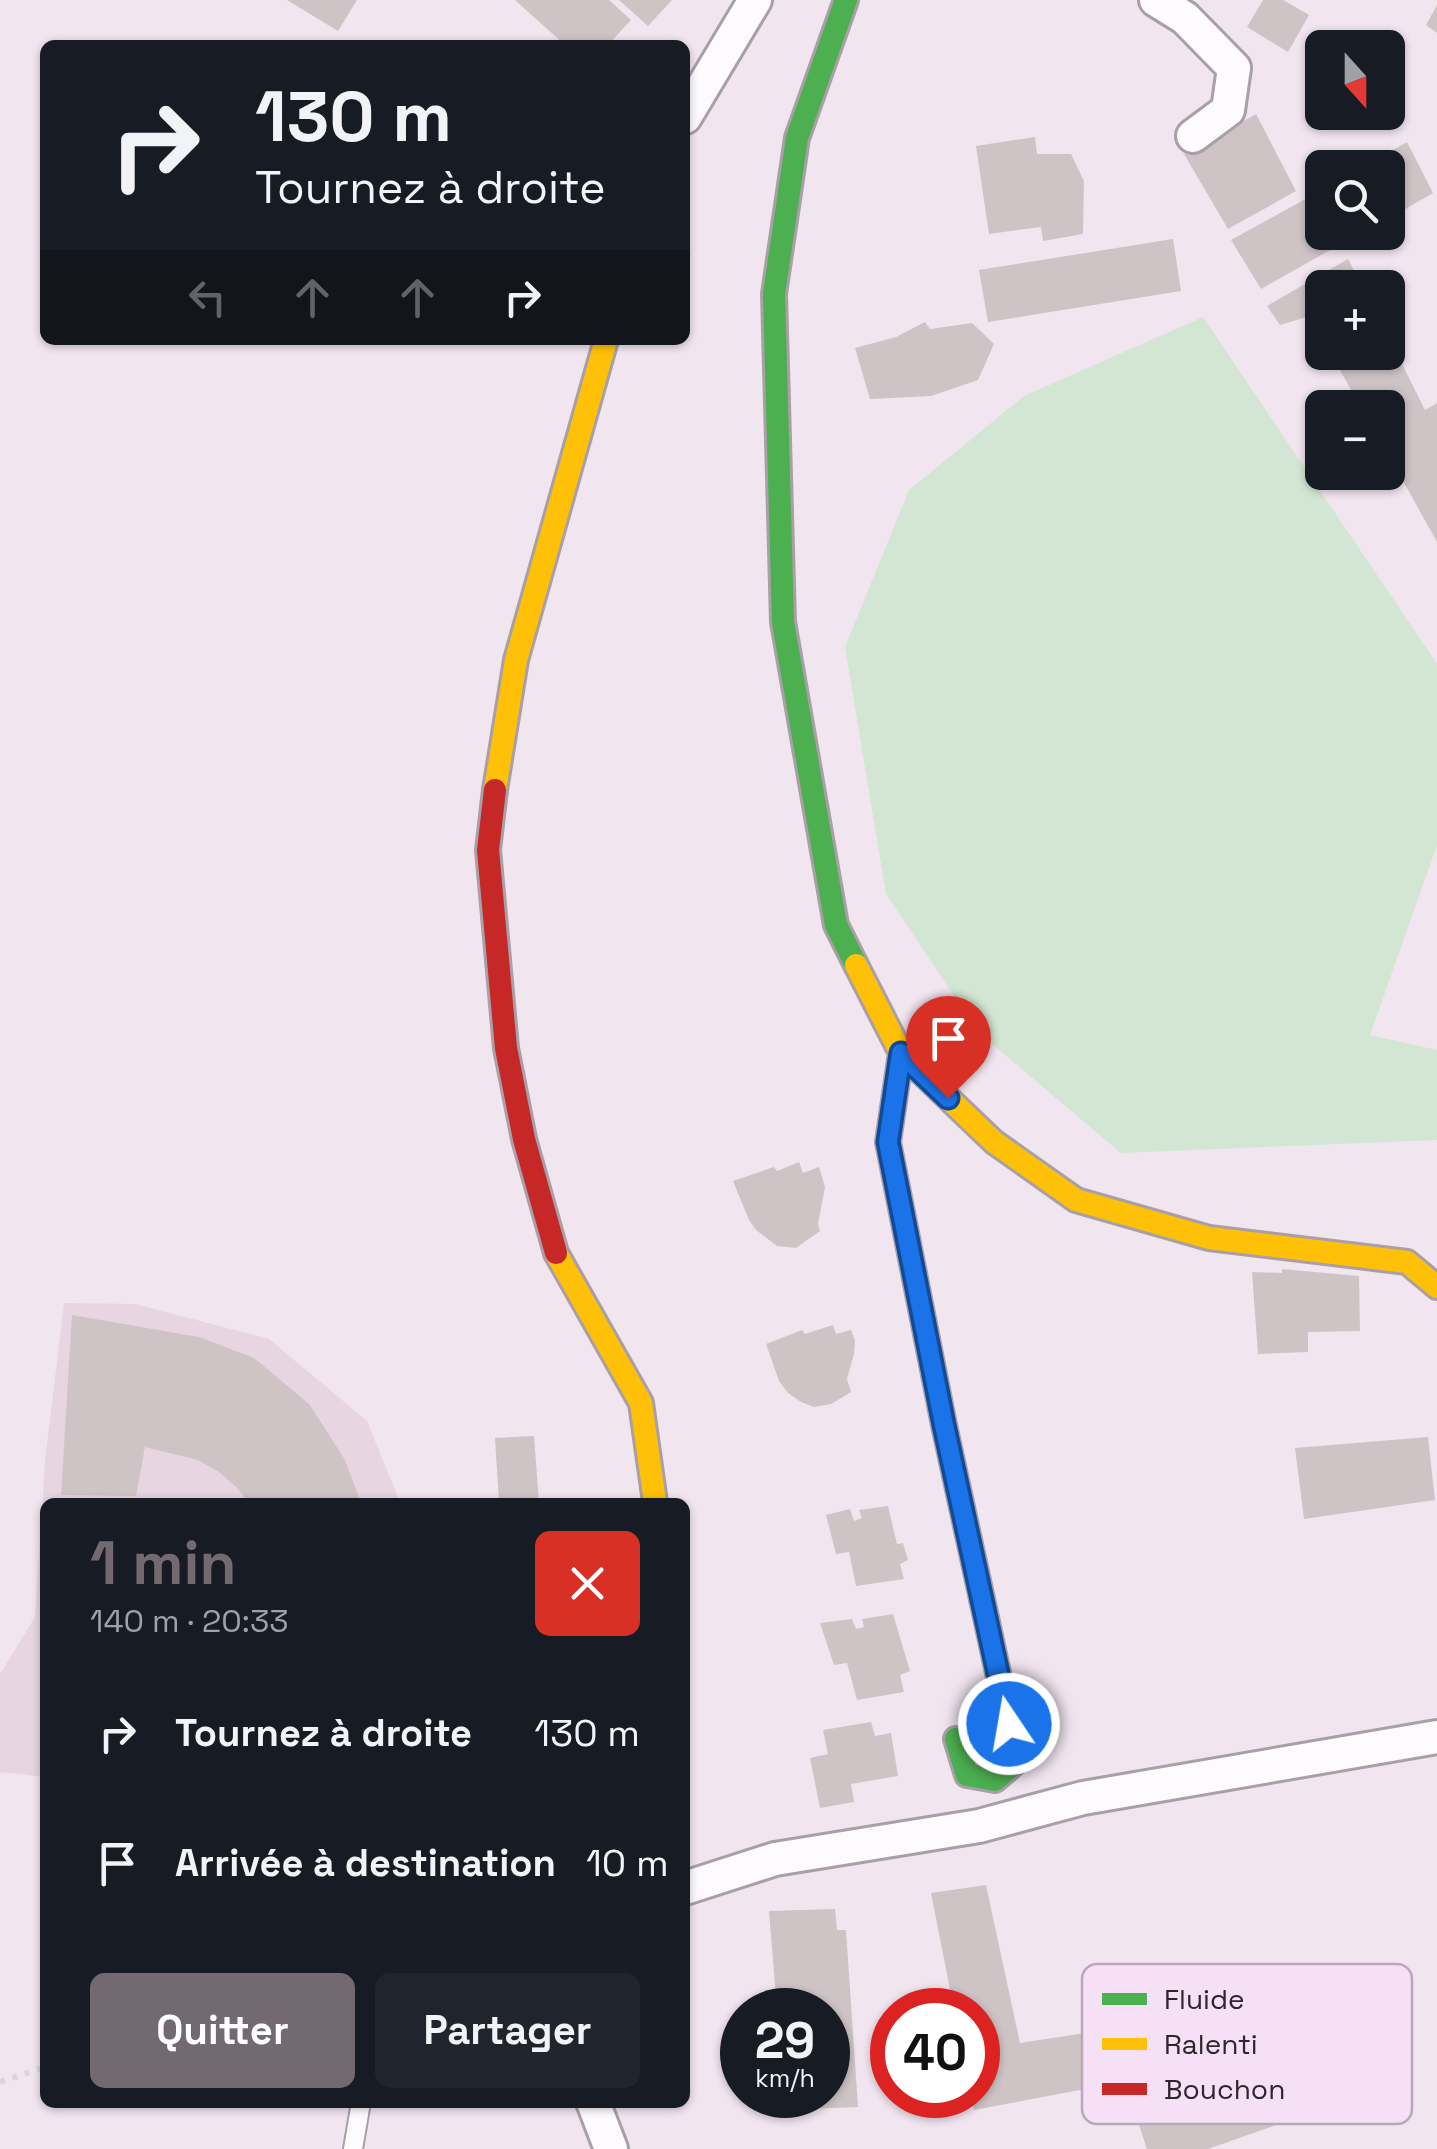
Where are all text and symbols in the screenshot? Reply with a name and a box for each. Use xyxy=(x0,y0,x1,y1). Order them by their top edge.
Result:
north arrow xyxy=(1305,30,1405,130)
map controls xyxy=(1305,30,1405,490)
text: 130 m xyxy=(255,72,452,161)
icon: right xyxy=(90,80,220,210)
button: search xyxy=(1305,150,1405,250)
text: Tournez à droite xyxy=(255,159,606,216)
icon: left xyxy=(180,270,235,325)
icon: ahead xyxy=(285,270,340,325)
icon: ahead xyxy=(390,270,445,325)
icon: right xyxy=(495,270,550,325)
button: + xyxy=(1305,270,1405,370)
button: − xyxy=(1305,390,1405,490)
pin xyxy=(906,996,991,1099)
icon: arrive xyxy=(921,1011,976,1066)
text: 1 min xyxy=(90,1525,237,1602)
button: close xyxy=(535,1531,640,1636)
text: 140 m · 20:33 xyxy=(90,1601,289,1641)
position arrow xyxy=(957,1672,1061,1776)
icon: right xyxy=(90,1706,145,1761)
text: Tournez à droite xyxy=(175,1709,472,1757)
text: 130 m xyxy=(534,1709,640,1757)
icon: arrive xyxy=(90,1836,145,1891)
text: Arrivée à destination xyxy=(175,1839,556,1887)
text: 10 m xyxy=(586,1839,669,1887)
legend xyxy=(1082,1964,1412,2124)
button: Quitter xyxy=(90,1973,355,2088)
button: Partager xyxy=(375,1973,640,2088)
text: Fluide xyxy=(1164,1981,1245,2017)
speed limit sign: 40 xyxy=(870,1988,1000,2118)
text: 29 xyxy=(755,2009,815,2073)
text: Ralenti xyxy=(1164,2026,1258,2062)
text: km/h xyxy=(755,2062,815,2094)
text: Bouchon xyxy=(1164,2071,1285,2107)

